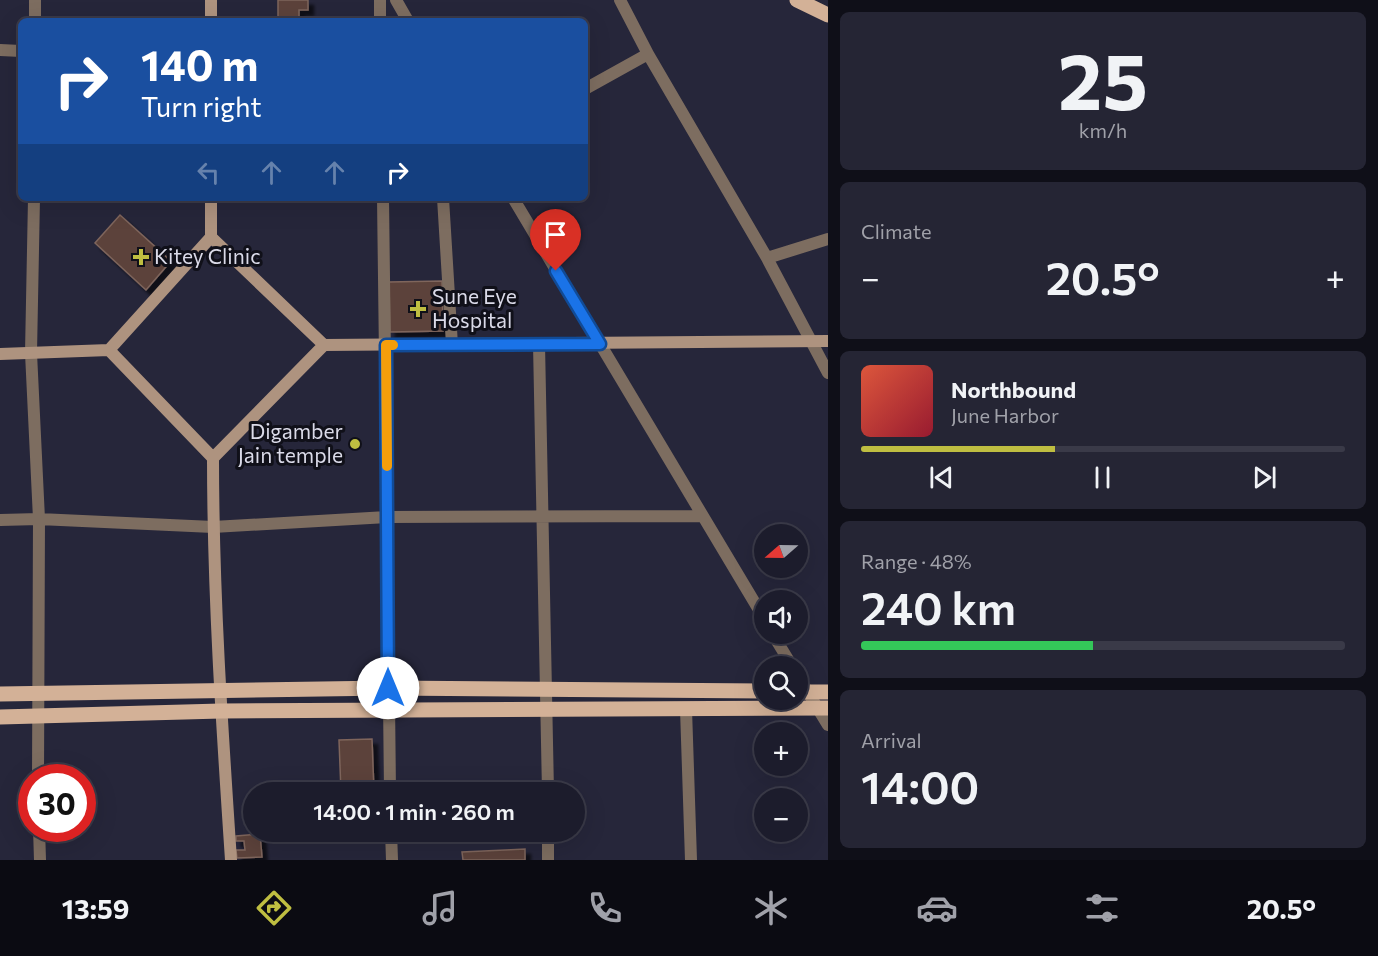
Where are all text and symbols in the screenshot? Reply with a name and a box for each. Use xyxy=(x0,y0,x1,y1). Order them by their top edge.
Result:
text: 25 xyxy=(1058,31,1148,126)
text: 140 m xyxy=(141,38,258,90)
icon: right xyxy=(42,42,120,120)
text: Turn right xyxy=(141,90,261,123)
text: km/h xyxy=(1079,118,1127,142)
icon: left xyxy=(192,156,225,189)
icon: ahead xyxy=(255,156,288,189)
icon: ahead xyxy=(318,156,351,189)
icon: right xyxy=(381,156,414,189)
pin xyxy=(530,209,581,271)
icon: arrive xyxy=(539,218,572,251)
text: Climate xyxy=(861,219,931,243)
place label: Kitey Clinic xyxy=(154,243,261,268)
marker: Kitey Clinic xyxy=(132,248,150,266)
text: 20.5° xyxy=(1046,249,1160,304)
text: − xyxy=(861,256,880,297)
text: + xyxy=(1326,256,1345,297)
place label: Sune Eye Hospital xyxy=(432,283,517,332)
marker: Sune Eye Hospital xyxy=(409,300,427,318)
text: Northbound xyxy=(951,376,1076,403)
text: June Harbor xyxy=(951,403,1059,427)
place label: Digamber Jain temple xyxy=(238,418,343,467)
marker: Digamber Jain temple xyxy=(348,437,362,451)
icon: previous xyxy=(925,461,958,494)
icon: pause xyxy=(1086,461,1119,494)
icon: next xyxy=(1248,461,1281,494)
north arrow xyxy=(754,524,808,578)
map controls xyxy=(754,524,808,842)
text: Range · 48% xyxy=(861,549,972,573)
text: 240 km xyxy=(861,579,1016,634)
button: sound xyxy=(754,590,808,644)
position arrow xyxy=(356,656,420,720)
button: search xyxy=(754,656,808,710)
button: + xyxy=(754,722,808,776)
text: Arrival xyxy=(861,728,922,752)
text: 14:00 xyxy=(861,758,979,813)
speed limit sign: 30 xyxy=(18,764,96,842)
button: − xyxy=(754,788,808,842)
text: 14:00 · 1 min · 260 m xyxy=(313,798,515,825)
icon: directions xyxy=(253,887,295,929)
icon: music xyxy=(419,887,461,929)
icon: phone xyxy=(584,887,626,929)
icon: climate xyxy=(750,887,792,929)
icon: car xyxy=(916,887,958,929)
icon: filters xyxy=(1081,887,1123,929)
text: 13:59 xyxy=(62,892,129,925)
text: 20.5° xyxy=(1247,892,1316,925)

